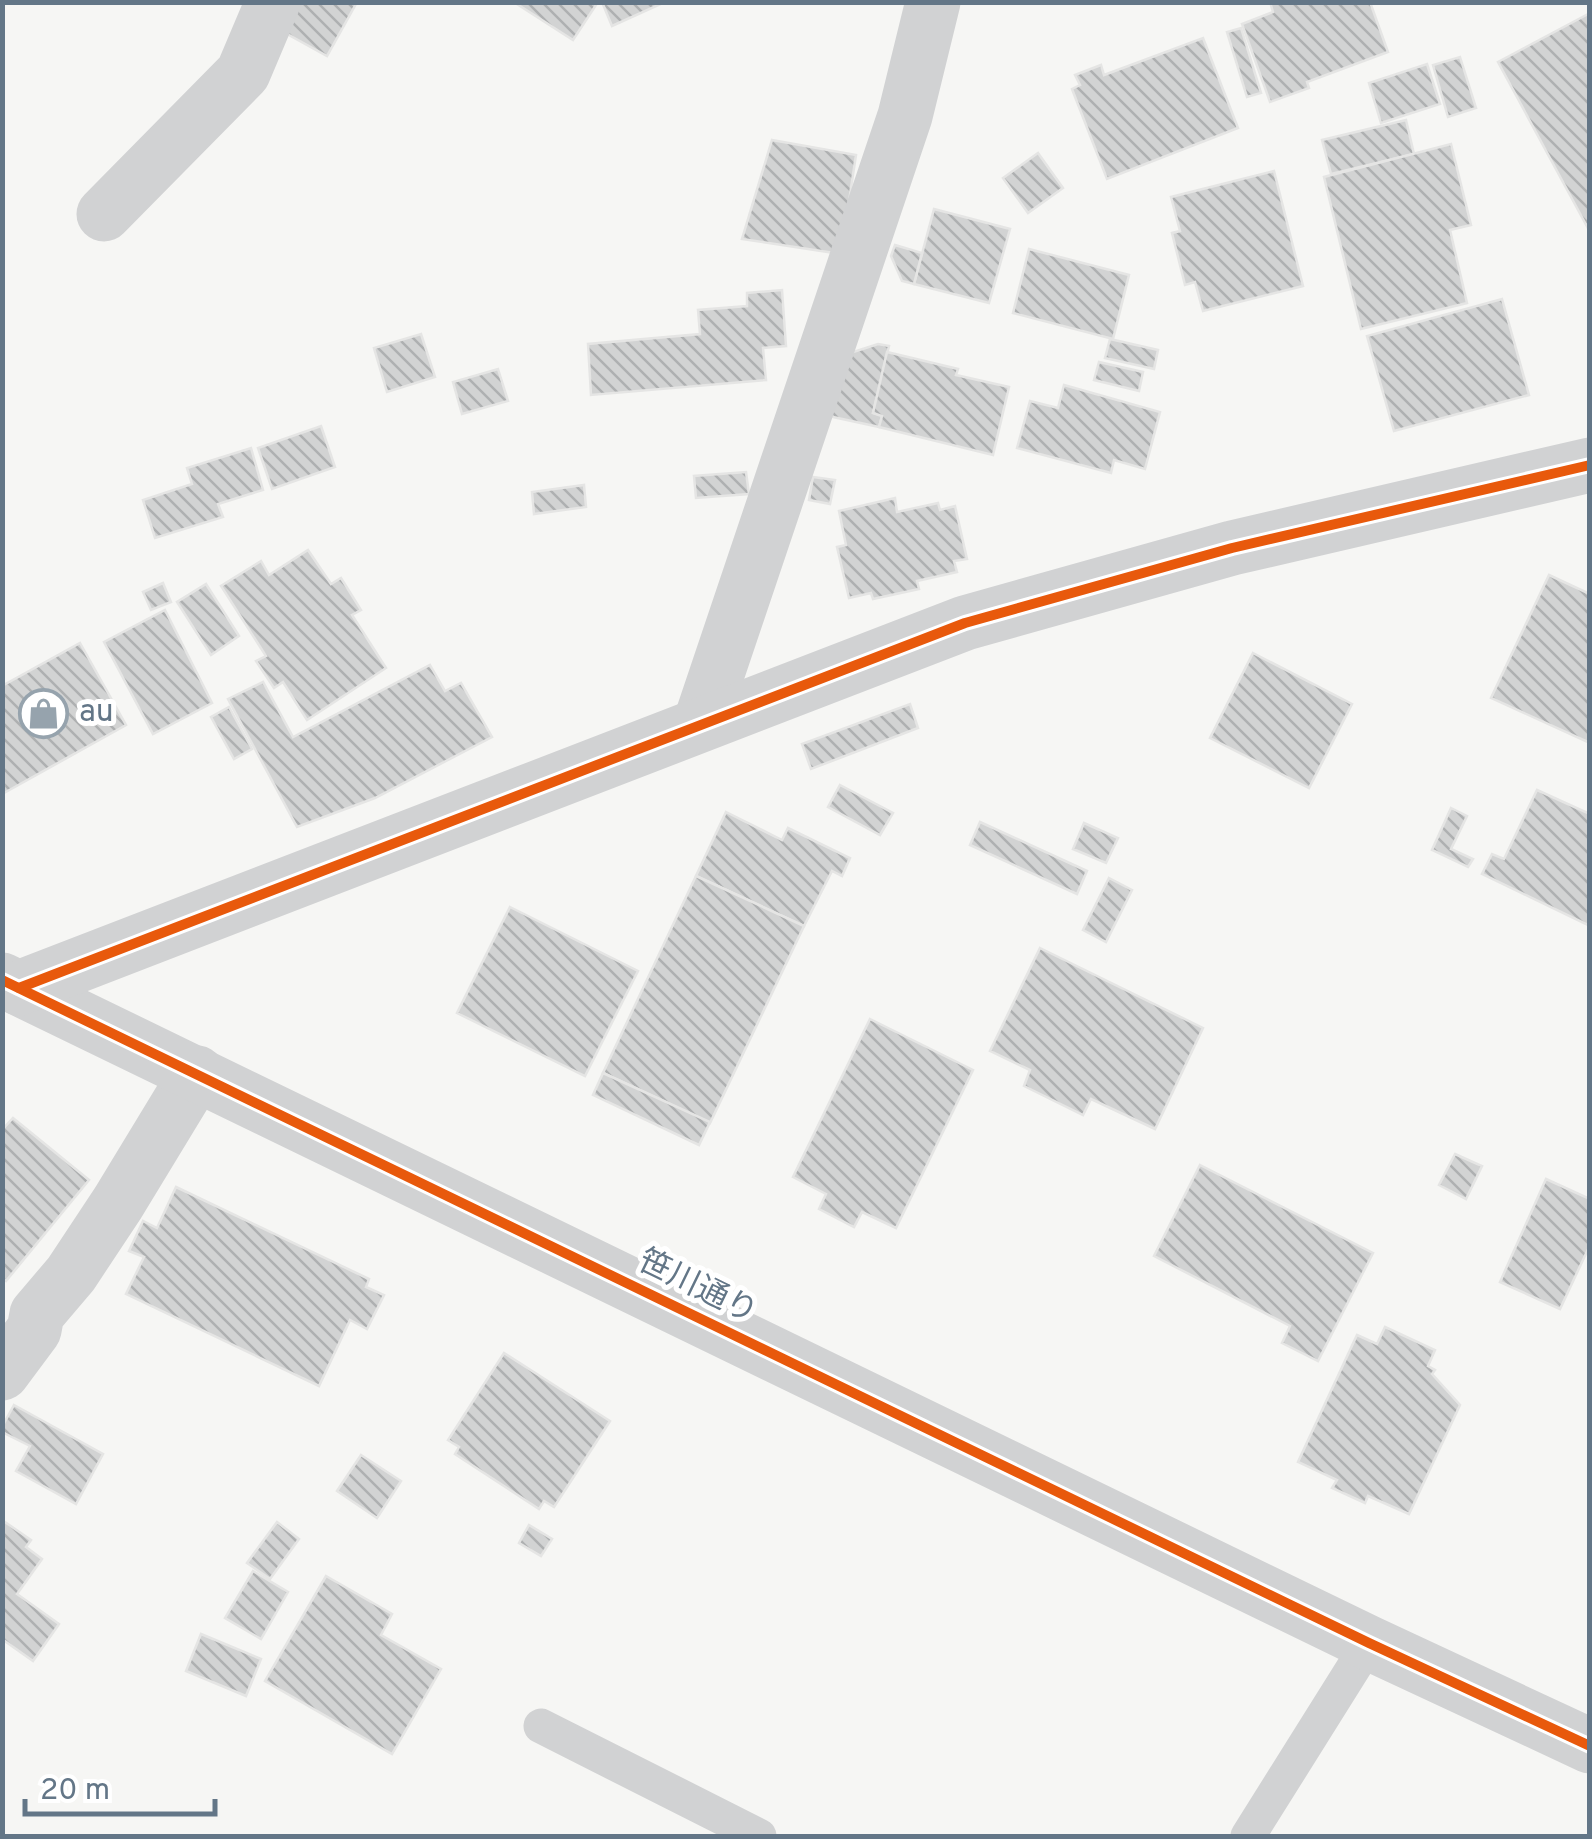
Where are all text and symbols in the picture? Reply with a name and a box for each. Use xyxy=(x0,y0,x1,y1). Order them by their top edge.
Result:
shop icon: au xyxy=(18,687,70,739)
place label: au xyxy=(79,693,114,733)
street label: 笹川通り xyxy=(631,1242,763,1334)
scale bar xyxy=(25,1754,215,1816)
text: 20 m xyxy=(40,1773,110,1810)

